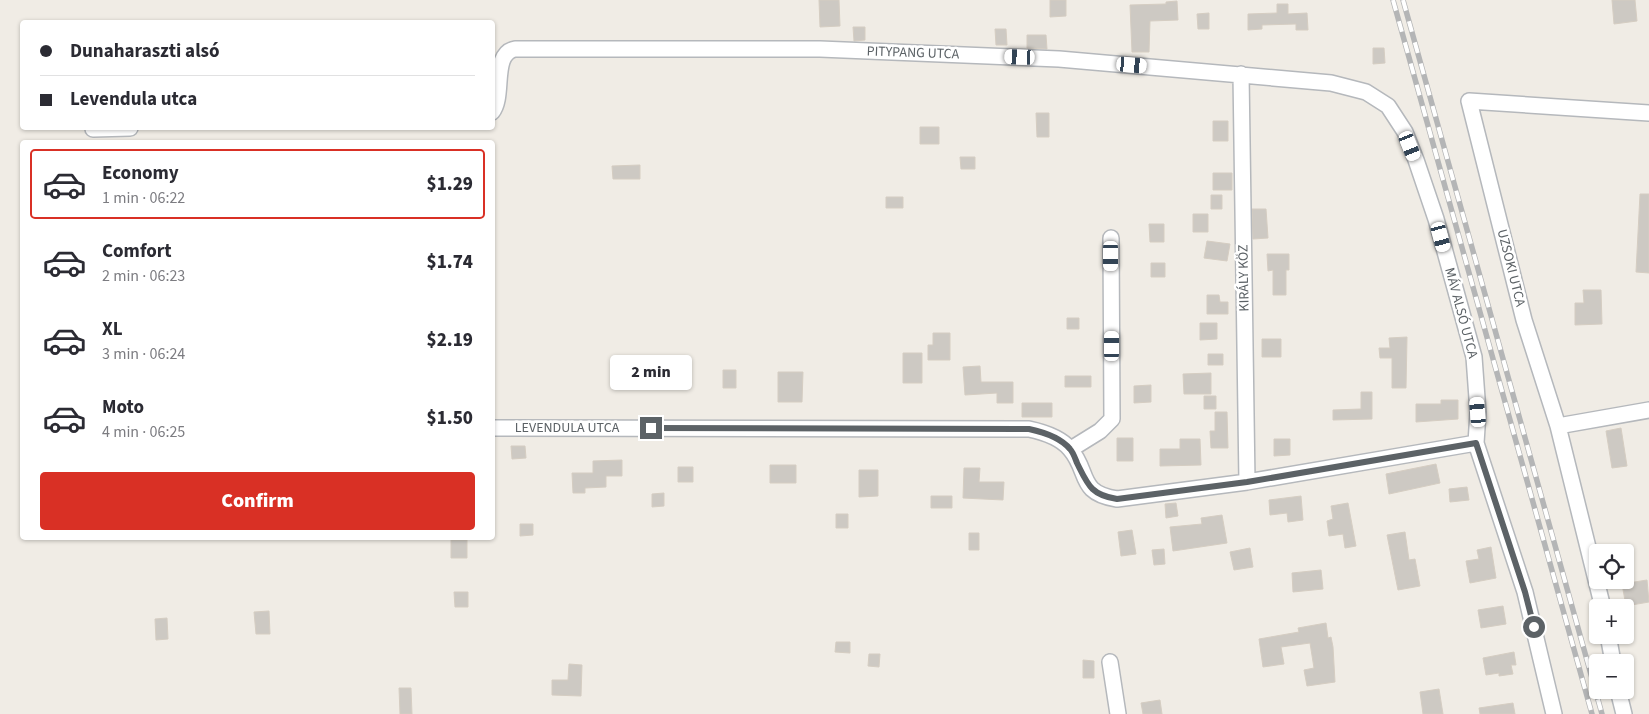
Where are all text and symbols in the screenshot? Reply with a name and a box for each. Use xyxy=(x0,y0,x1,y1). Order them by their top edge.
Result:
text: Dunaharaszti alsó xyxy=(70,38,220,65)
street label: PITYPANG UTCA xyxy=(866,41,960,65)
car xyxy=(1004,49,1035,65)
car xyxy=(1116,56,1147,74)
text: Levendula utca xyxy=(70,86,197,113)
car xyxy=(1397,129,1422,163)
text: Economy xyxy=(102,160,179,187)
icon: car xyxy=(42,162,87,207)
text: $1.29 xyxy=(427,171,473,198)
text: 1 min · 06:22 xyxy=(102,187,185,209)
car xyxy=(1429,221,1452,253)
street label: UZSOKI UTCA xyxy=(1492,227,1530,309)
text: Comfort xyxy=(102,238,172,265)
icon: car xyxy=(42,240,87,285)
car xyxy=(1103,241,1118,271)
street label: KIRÁLY KÖZ xyxy=(1233,244,1255,312)
text: $1.74 xyxy=(427,249,473,276)
text: 2 min · 06:23 xyxy=(102,265,185,287)
street label: MÁV ALSÓ UTCA xyxy=(1439,265,1483,361)
text: XL xyxy=(102,316,123,343)
icon: car xyxy=(42,318,87,363)
text: $2.19 xyxy=(427,327,473,354)
car xyxy=(1104,331,1119,361)
text: 3 min · 06:24 xyxy=(102,343,185,365)
callout: 2 min xyxy=(610,356,692,390)
text: 2 min xyxy=(631,361,671,383)
text: Moto xyxy=(102,394,144,421)
icon: car xyxy=(42,396,87,441)
car xyxy=(1469,396,1486,428)
text: $1.50 xyxy=(427,405,473,432)
route end xyxy=(640,417,662,439)
street label: LEVENDULA UTCA xyxy=(515,418,620,438)
text: 4 min · 06:25 xyxy=(102,421,185,443)
button: Confirm xyxy=(40,472,475,530)
map controls xyxy=(1589,544,1634,699)
button: locate xyxy=(1589,544,1634,589)
button: + xyxy=(1589,599,1634,644)
route start xyxy=(1523,616,1545,638)
button: − xyxy=(1589,654,1634,699)

